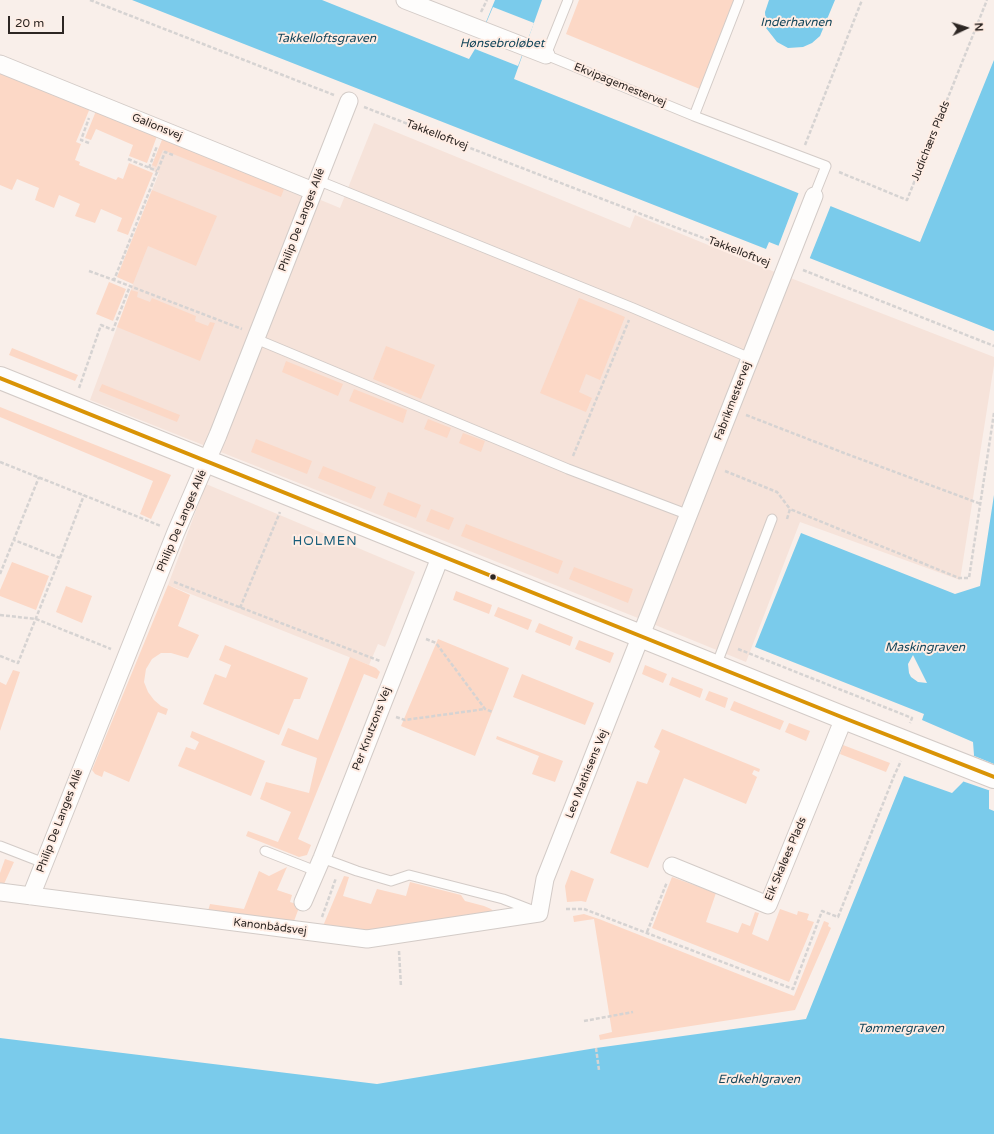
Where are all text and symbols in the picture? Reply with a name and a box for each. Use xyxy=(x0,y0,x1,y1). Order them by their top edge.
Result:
scale bar xyxy=(10,8,66,34)
north arrow xyxy=(946,8,986,48)
text: 20 m xyxy=(15,16,44,30)
water label: Inderhavnen xyxy=(760,16,832,30)
text: N xyxy=(972,22,985,32)
water label: Takkelloftsgraven xyxy=(276,32,376,46)
water label: Hønsebroløbet xyxy=(460,37,544,51)
street label: Ekvipagemestervej xyxy=(572,60,668,110)
street label: Judichærs Plads xyxy=(909,99,953,183)
street label: Galionsvej xyxy=(130,111,184,143)
street label: Takkelloftvej xyxy=(404,117,470,153)
street label: Philip De Langes Allé xyxy=(276,166,328,274)
street label: Takkelloftvej xyxy=(706,234,772,270)
street label: Fabrikmestervej xyxy=(712,360,754,442)
street label: Philip De Langes Allé xyxy=(155,468,209,574)
district label: HOLMEN xyxy=(292,534,358,550)
unlabelled marker xyxy=(488,572,498,582)
water label: Maskingraven xyxy=(885,641,965,655)
street label: Per Knutzons Vej xyxy=(350,685,394,773)
street label: Leo Mathisens Vej xyxy=(563,728,611,820)
street label: Philip De Langes Allé xyxy=(34,767,86,875)
street label: Eik Skaløes Plads xyxy=(762,815,810,903)
street label: Kanonbådsvej xyxy=(233,916,307,938)
water label: Tømmergraven xyxy=(858,1022,944,1036)
water label: Erdkehlgraven xyxy=(718,1073,800,1087)

